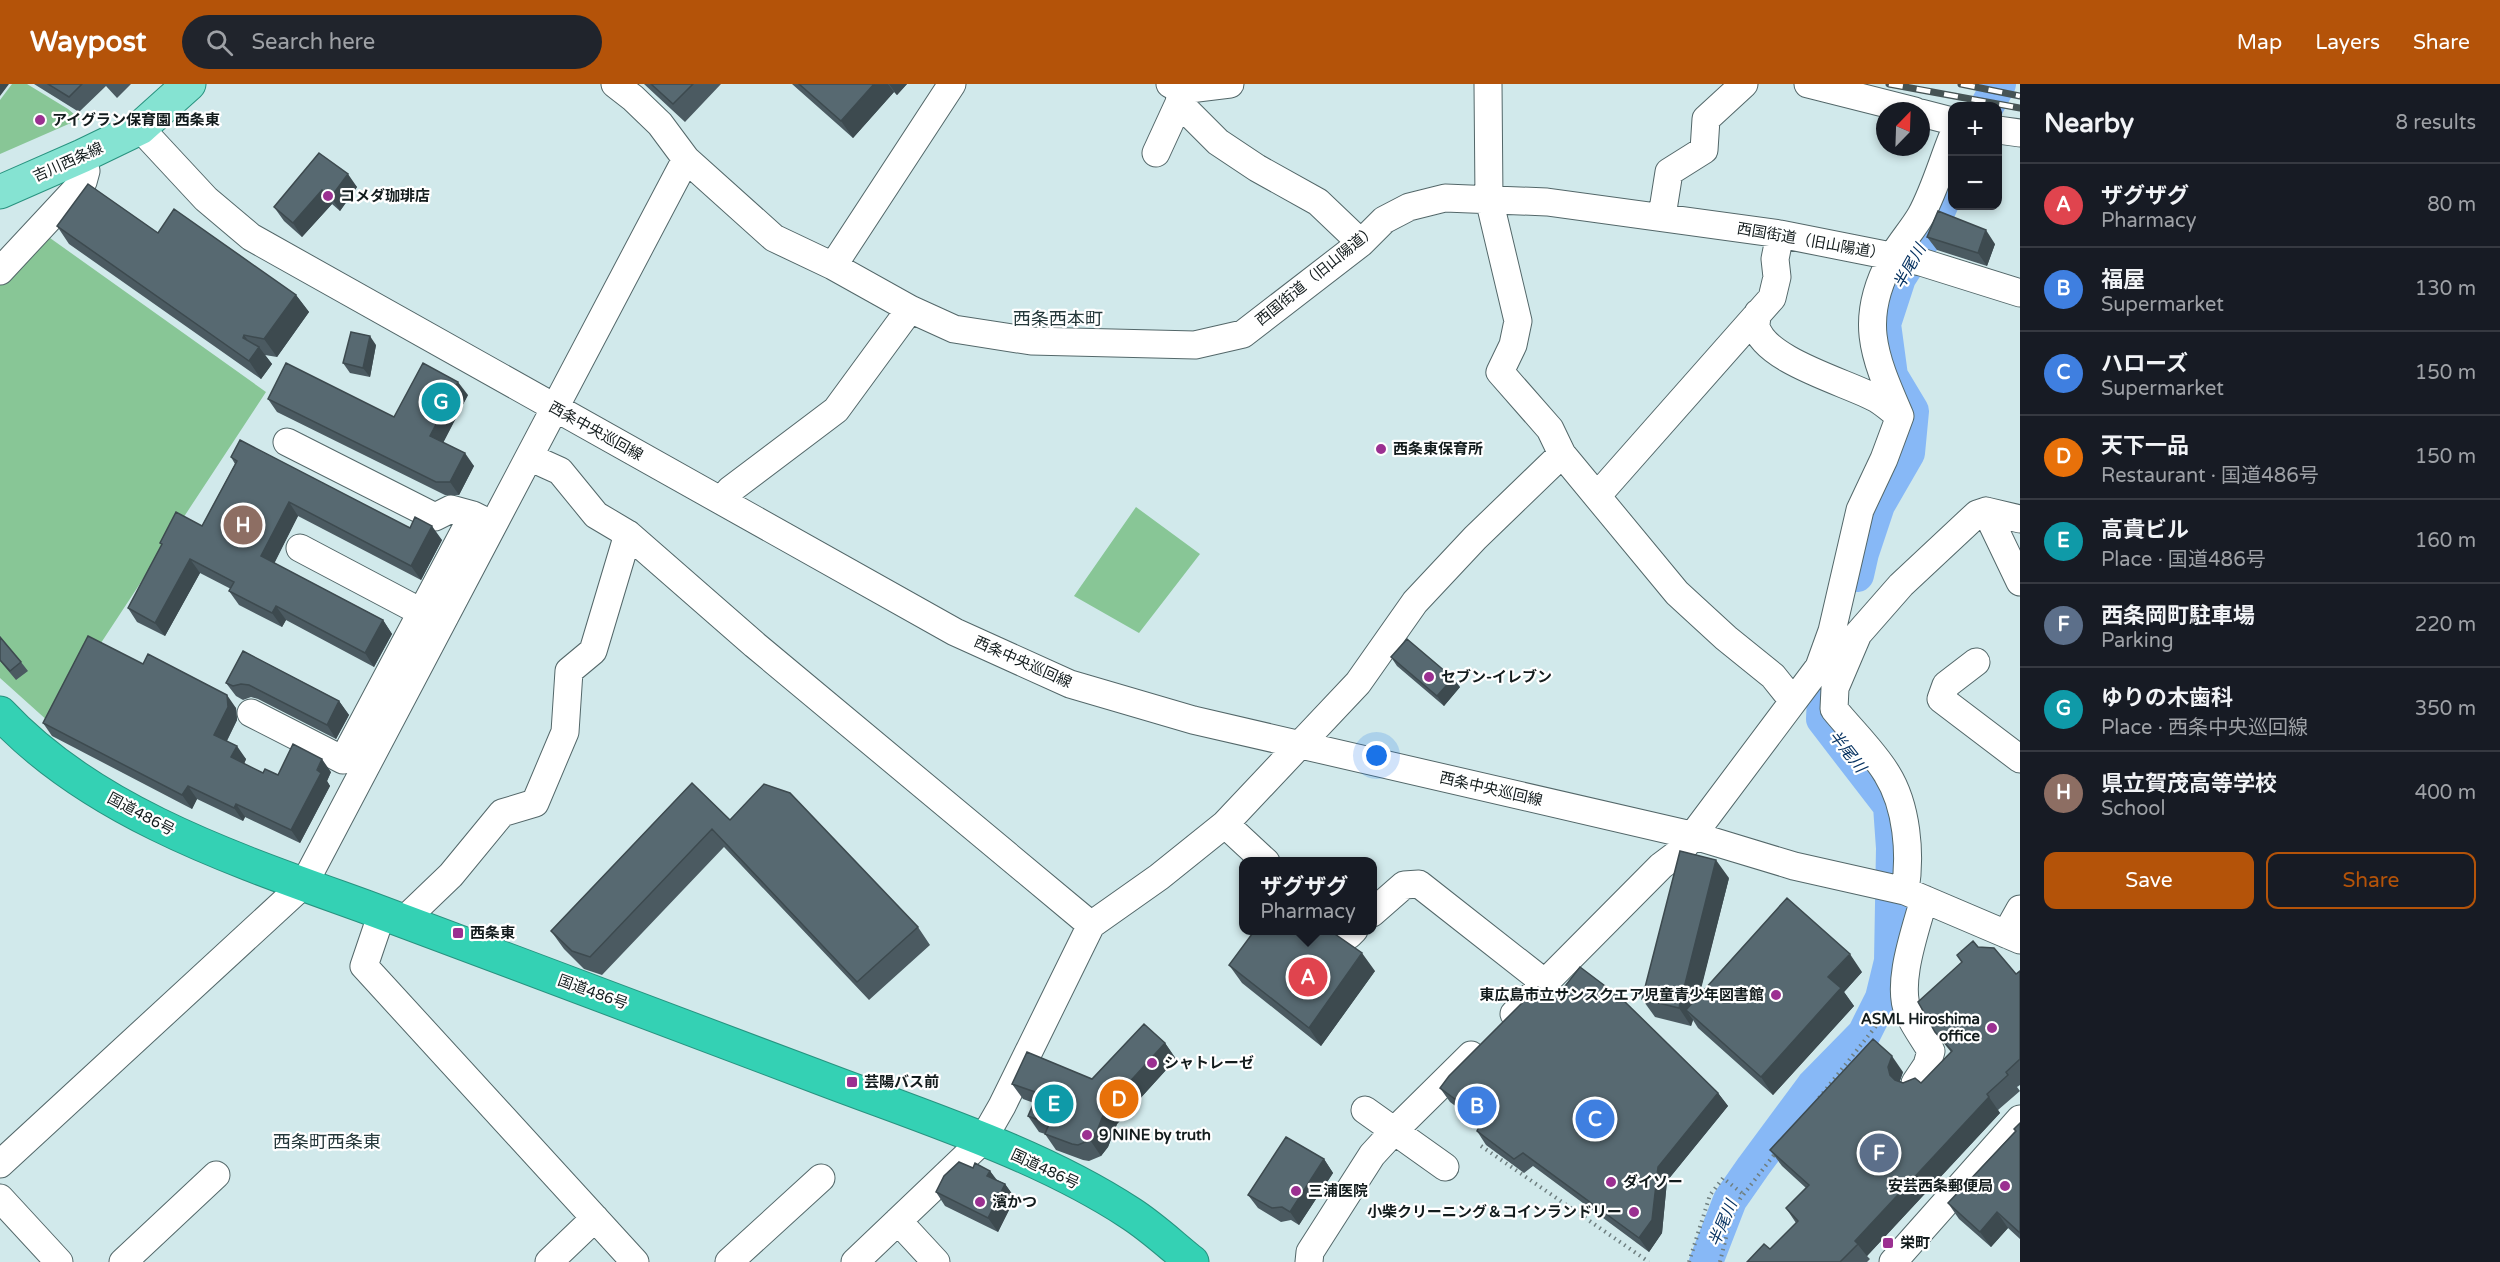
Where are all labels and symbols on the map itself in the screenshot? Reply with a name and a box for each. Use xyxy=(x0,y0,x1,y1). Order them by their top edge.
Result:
north arrow xyxy=(1876,102,1930,156)
place label: アイグラン保育園 西条東 xyxy=(52,111,220,129)
marker: アイグラン保育園 西条東 xyxy=(33,113,47,127)
street label: 吉川西条線 xyxy=(30,139,106,185)
place label: コメダ珈琲店 xyxy=(340,187,430,205)
marker: コメダ珈琲店 xyxy=(321,189,335,203)
street label: 西国街道（旧山陽道） xyxy=(1736,219,1886,263)
street label: 西国街道（旧山陽道） xyxy=(1252,221,1380,329)
water label: 半尾川 xyxy=(1889,239,1931,292)
district label: 西条西本町 xyxy=(1013,308,1103,330)
pin: G xyxy=(422,380,460,424)
street label: 西条中央巡回線 xyxy=(546,398,646,464)
place label: 西条東保育所 xyxy=(1393,440,1483,458)
marker: 西条東保育所 xyxy=(1374,442,1388,456)
pin: H xyxy=(224,502,262,548)
street label: 西条中央巡回線 xyxy=(971,632,1075,692)
place label: セブン-イレブン xyxy=(1441,668,1552,686)
marker: セブン-イレブン xyxy=(1422,670,1436,684)
water label: 半尾川 xyxy=(1825,727,1871,778)
your location xyxy=(1362,741,1391,770)
street label: 西条中央巡回線 xyxy=(1438,768,1544,810)
street label: 国道486号 xyxy=(104,789,178,839)
place label: 西条東 xyxy=(470,924,515,942)
marker: 西条東 xyxy=(451,926,465,940)
pin: A xyxy=(1288,954,1328,1000)
street label: 国道486号 xyxy=(555,971,631,1013)
place label: 東広島市立サンスクエア児童青少年図書館 xyxy=(1479,986,1764,1004)
marker: 東広島市立サンスクエア児童青少年図書館 xyxy=(1769,988,1783,1002)
place label: ASML Hiroshima office xyxy=(1861,1010,1981,1045)
marker: ASML Hiroshima office xyxy=(1985,1021,1999,1035)
place label: シャトレーゼ xyxy=(1164,1054,1254,1072)
marker: シャトレーゼ xyxy=(1145,1056,1159,1070)
place label: 芸陽バス前 xyxy=(864,1073,939,1091)
marker: 芸陽バス前 xyxy=(845,1075,859,1089)
pin: D xyxy=(1100,1076,1138,1122)
pin: E xyxy=(1034,1082,1074,1126)
pin: B xyxy=(1458,1084,1496,1128)
pin: C xyxy=(1576,1096,1614,1142)
place label: 9 NINE by truth xyxy=(1099,1126,1211,1145)
marker: 9 NINE by truth xyxy=(1080,1128,1094,1142)
pin: F xyxy=(1860,1130,1898,1176)
district label: 西条町西条東 xyxy=(273,1131,381,1153)
street label: 国道486号 xyxy=(1008,1145,1082,1193)
place label: ダイソー xyxy=(1623,1173,1683,1191)
marker: ダイソー xyxy=(1604,1175,1618,1189)
place label: 安芸西条郵便局 xyxy=(1888,1177,1993,1195)
marker: 安芸西条郵便局 xyxy=(1998,1179,2012,1193)
place label: 三浦医院 xyxy=(1308,1182,1368,1200)
marker: 三浦医院 xyxy=(1289,1184,1303,1198)
place label: 濱かつ xyxy=(992,1193,1037,1211)
marker: 濱かつ xyxy=(973,1195,987,1209)
water label: 半尾川 xyxy=(1704,1196,1742,1249)
place label: 小柴クリーニング＆コインランドリー xyxy=(1367,1203,1622,1221)
marker: 小柴クリーニング＆コインランドリー xyxy=(1627,1205,1641,1219)
place label: 栄町 xyxy=(1900,1234,1930,1252)
marker: 栄町 xyxy=(1881,1236,1895,1250)

